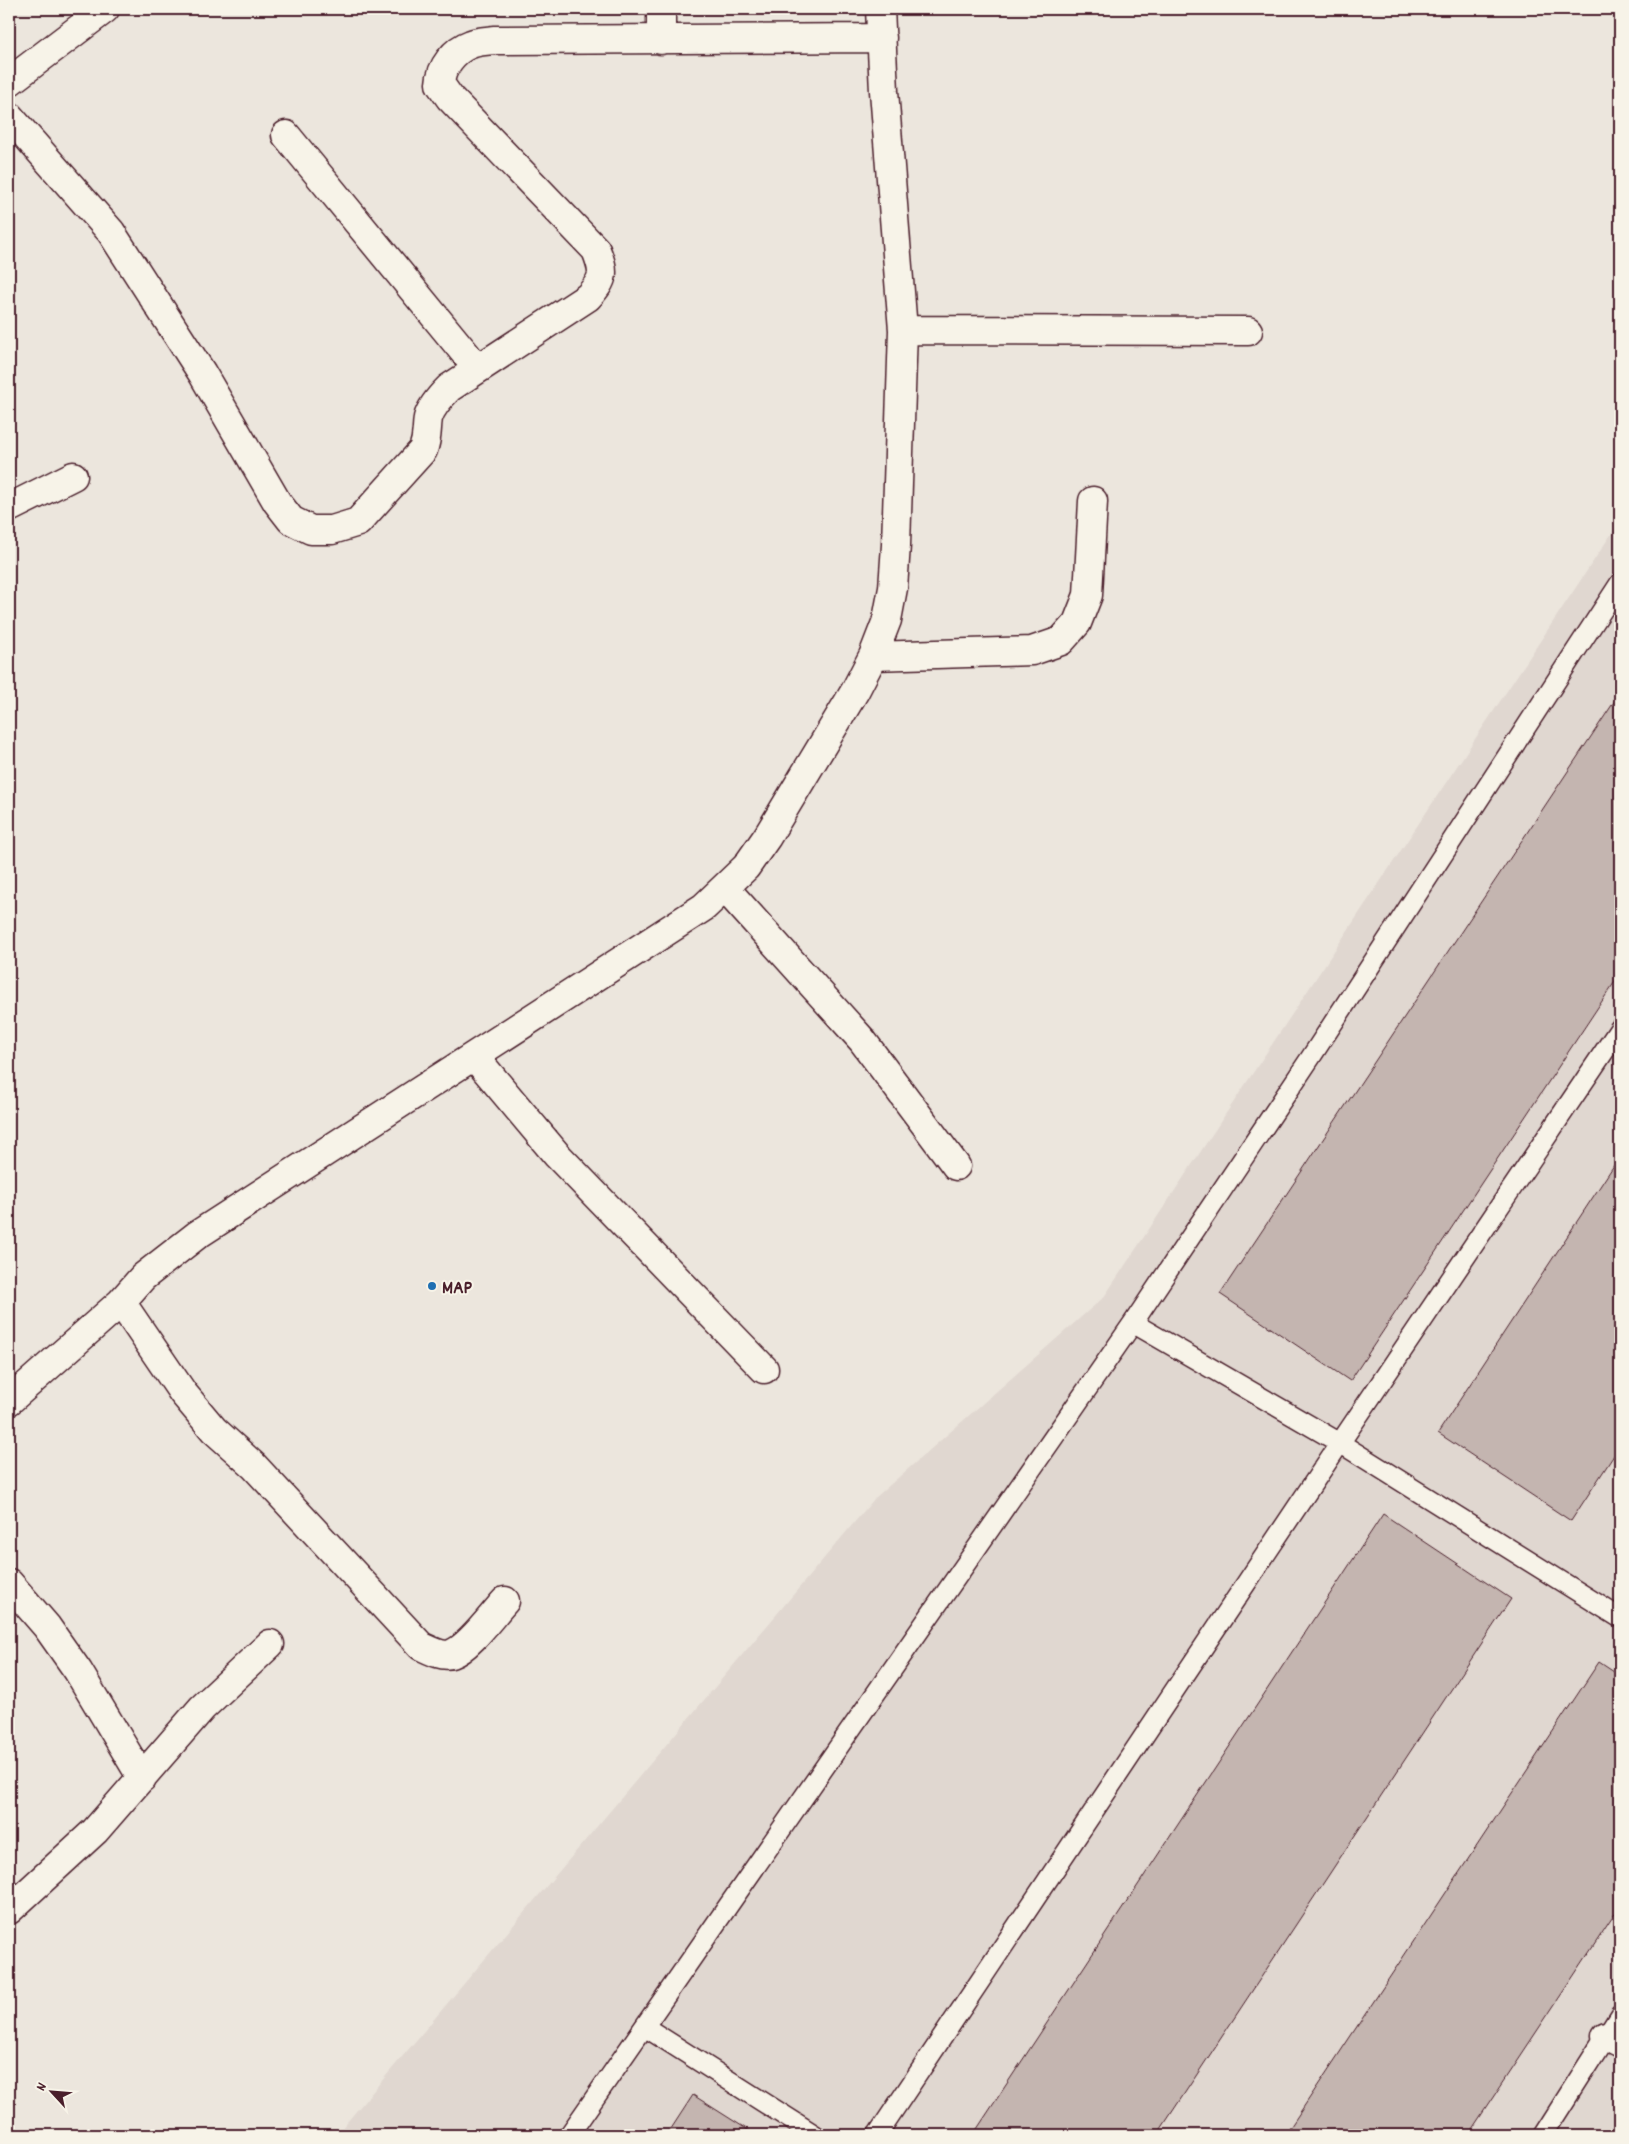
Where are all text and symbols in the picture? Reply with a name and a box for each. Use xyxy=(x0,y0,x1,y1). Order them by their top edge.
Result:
place label: MAP xyxy=(442,1276,473,1303)
marker: MAP xyxy=(426,1280,438,1292)
north arrow xyxy=(28,2066,78,2116)
text: N xyxy=(32,2080,53,2095)

